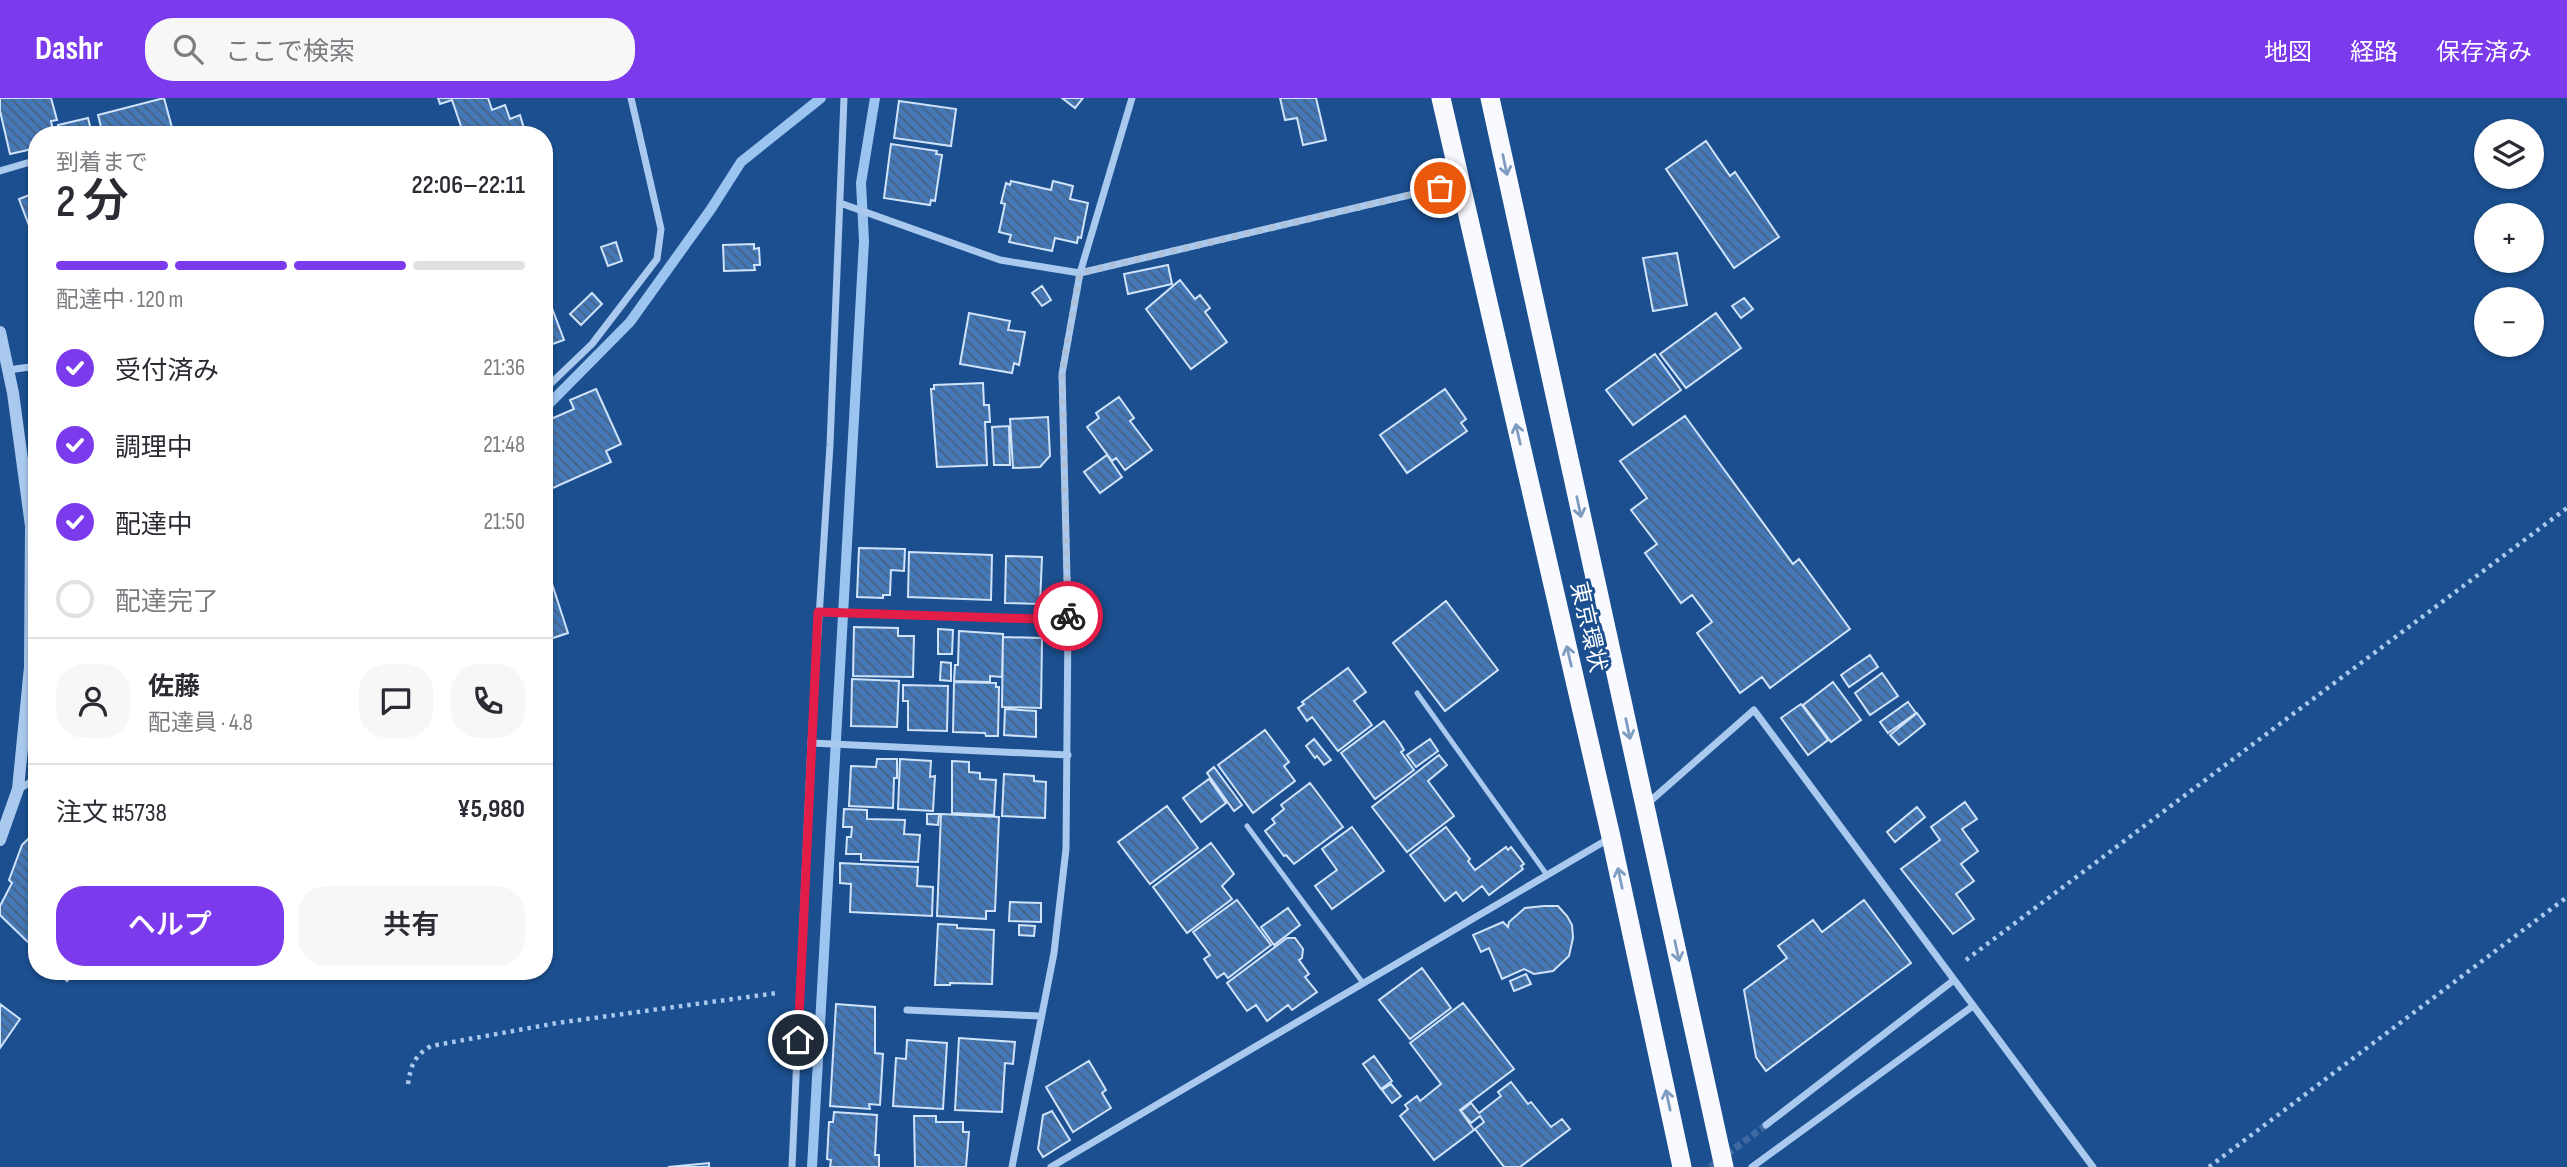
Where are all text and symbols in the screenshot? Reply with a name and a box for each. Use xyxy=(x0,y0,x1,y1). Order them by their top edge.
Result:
search box xyxy=(145,18,635,81)
text: Dashr xyxy=(35,29,103,69)
icon: search xyxy=(169,30,207,68)
text: ここで検索 xyxy=(225,37,355,68)
text: 地図 xyxy=(2264,38,2312,67)
text: 経路 xyxy=(2350,38,2398,67)
text: 保存済み xyxy=(2436,38,2532,67)
map controls xyxy=(2474,119,2544,357)
button: layers xyxy=(2474,119,2544,189)
text: 到着まで xyxy=(56,149,148,177)
one-way arrow xyxy=(1498,153,1512,176)
pin xyxy=(1410,158,1470,218)
icon: bag xyxy=(1421,169,1459,207)
text: 22:06–22:11 xyxy=(411,170,525,201)
text: 2 分 xyxy=(56,175,129,230)
button: + xyxy=(2474,203,2544,273)
text: 配達中 · 120 m xyxy=(56,286,183,314)
button: − xyxy=(2474,287,2544,357)
icon: check xyxy=(56,349,94,387)
text: 21:36 xyxy=(483,354,525,382)
text: 受付済み xyxy=(115,356,219,387)
one-way arrow xyxy=(1511,424,1524,446)
icon: check xyxy=(56,426,94,464)
text: 21:48 xyxy=(483,431,525,459)
text: 調理中 xyxy=(115,433,193,464)
one-way arrow xyxy=(1573,495,1587,518)
icon: check xyxy=(56,503,94,541)
text: 21:50 xyxy=(484,508,525,536)
text: 配達中 xyxy=(115,510,193,541)
street label: 東京環状 xyxy=(1564,579,1612,675)
courier xyxy=(1033,581,1103,651)
text: 配達完了 xyxy=(115,587,219,618)
icon: bike xyxy=(1049,597,1087,635)
one-way arrow xyxy=(1562,645,1575,668)
button: person xyxy=(56,664,130,738)
button: chat xyxy=(359,664,433,738)
button: phone xyxy=(451,664,525,738)
text: 佐藤 xyxy=(148,672,200,703)
text: 配達員 · 4.8 xyxy=(148,709,253,737)
one-way arrow xyxy=(1622,717,1635,740)
text: ¥5,980 xyxy=(457,794,525,825)
text: 注文 #5738 xyxy=(56,798,167,829)
one-way arrow xyxy=(1612,867,1626,890)
button: ヘルプ xyxy=(56,886,284,966)
button: 共有 xyxy=(298,886,525,966)
one-way arrow xyxy=(1670,939,1684,962)
pin xyxy=(768,1010,828,1070)
icon: home xyxy=(779,1021,817,1059)
one-way arrow xyxy=(1661,1089,1674,1112)

